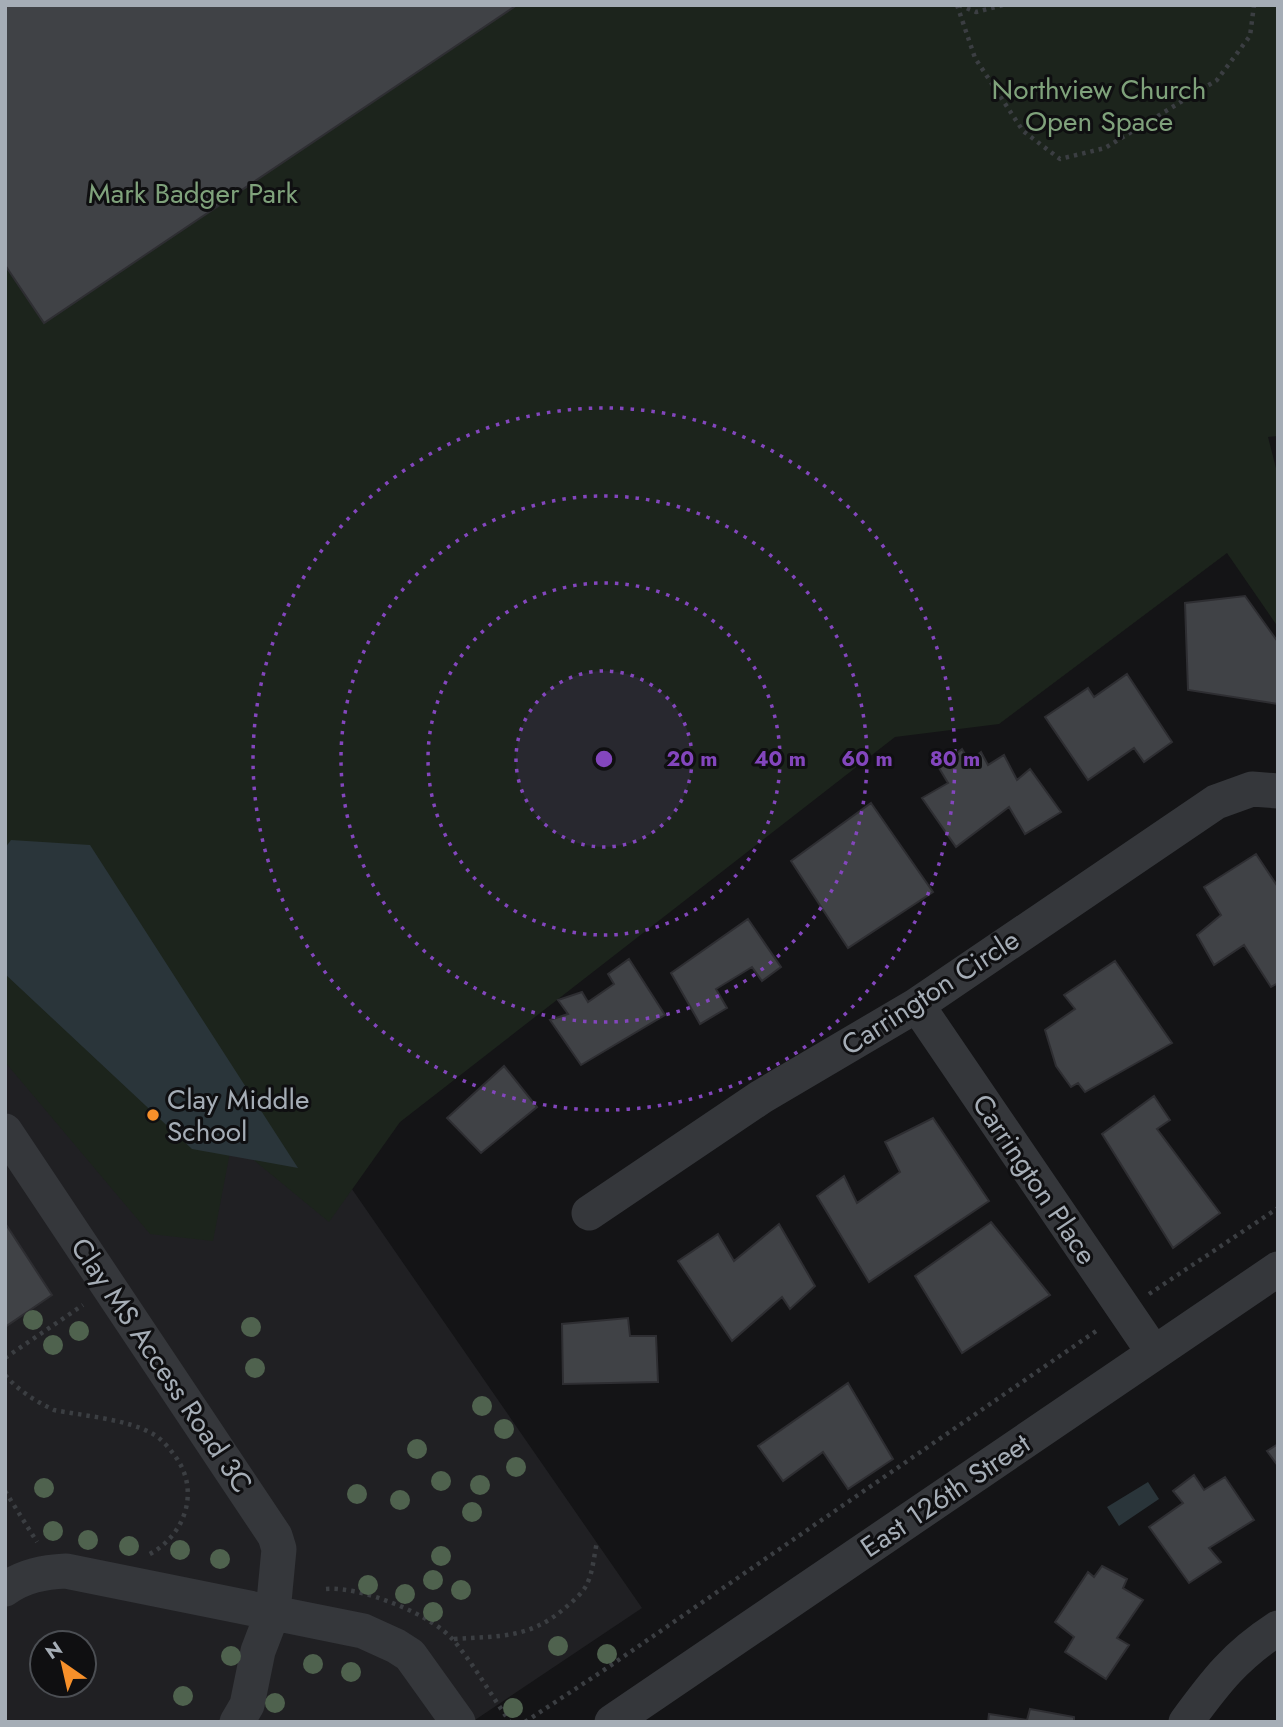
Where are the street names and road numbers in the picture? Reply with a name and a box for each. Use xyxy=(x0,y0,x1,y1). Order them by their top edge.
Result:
street label: Carrington Circle xyxy=(833,919,1027,1065)
street label: Carrington Place xyxy=(962,1086,1107,1273)
street label: Clay MS Access Road 3C xyxy=(61,1229,262,1501)
street label: East 126th Street xyxy=(852,1423,1038,1567)

